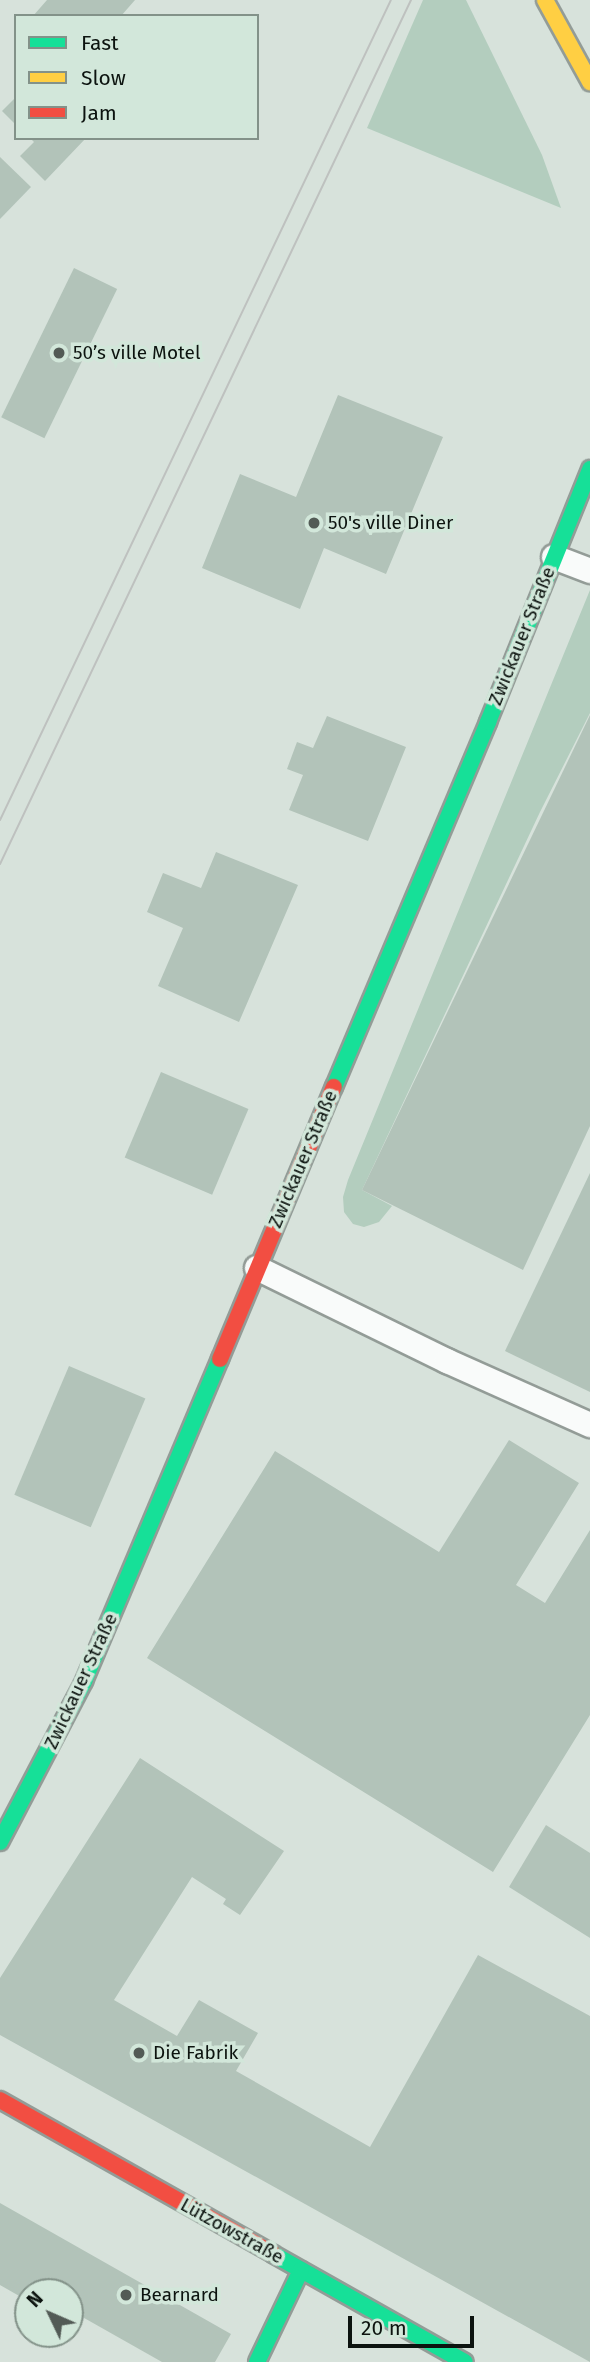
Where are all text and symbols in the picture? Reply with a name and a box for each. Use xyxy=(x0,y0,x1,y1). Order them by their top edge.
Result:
legend xyxy=(14,14,259,140)
text: Fast xyxy=(81,30,119,56)
text: Slow xyxy=(81,65,126,91)
text: Jam xyxy=(81,100,117,126)
place label: 50’s ville Motel xyxy=(73,342,200,364)
marker: 50’s ville Motel xyxy=(51,345,67,361)
place label: 50's ville Diner xyxy=(328,512,453,534)
marker: 50's ville Diner xyxy=(306,515,322,531)
street label: Zwickauer Straße xyxy=(484,563,560,709)
street label: Zwickauer Straße xyxy=(264,1087,342,1231)
street label: Zwickauer Straße xyxy=(40,1609,122,1753)
place label: Die Fabrik xyxy=(153,2042,238,2064)
marker: Die Fabrik xyxy=(131,2045,147,2061)
street label: Lützowstraße xyxy=(176,2193,288,2269)
north arrow xyxy=(14,2278,84,2348)
place label: Bearnard xyxy=(140,2284,219,2306)
text: N xyxy=(22,2287,48,2312)
marker: Bearnard xyxy=(118,2287,134,2303)
scale bar xyxy=(352,2302,478,2346)
text: 20 m xyxy=(361,2315,407,2341)

